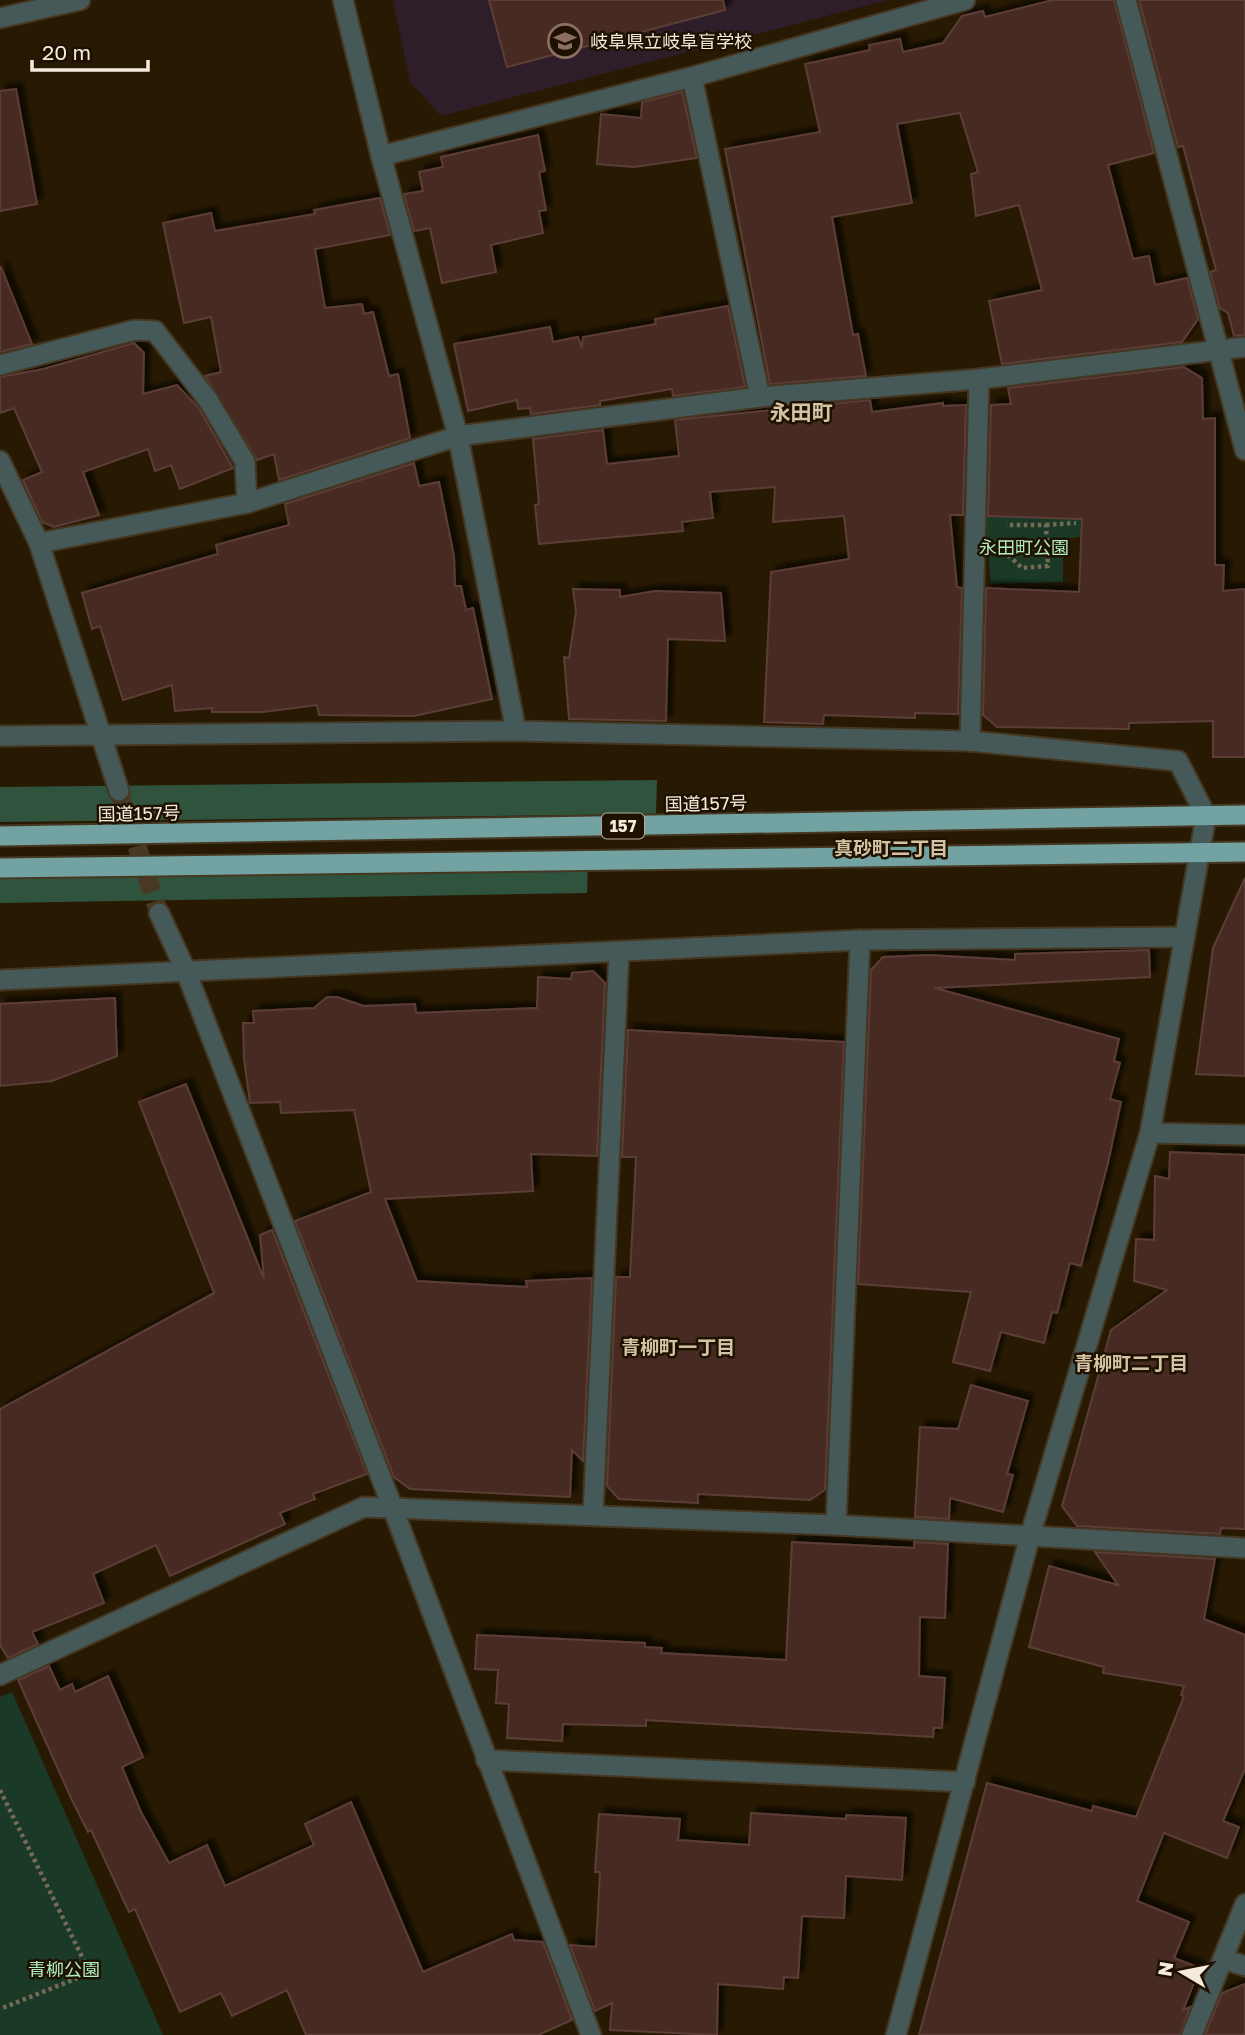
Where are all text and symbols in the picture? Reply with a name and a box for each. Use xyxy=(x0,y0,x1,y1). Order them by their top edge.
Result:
school or university icon: 岐阜県立岐阜盲学校 xyxy=(546,22,584,60)
scale bar xyxy=(32,28,147,72)
place label: 岐阜県立岐阜盲学校 xyxy=(590,30,752,52)
text: 20 m xyxy=(42,39,91,65)
district label: 永田町 xyxy=(770,399,833,425)
park label: 永田町公園 xyxy=(979,536,1069,558)
street label: 国道157号 xyxy=(664,791,748,815)
street label: 国道157号 xyxy=(97,801,181,825)
road number: 157 xyxy=(602,814,644,838)
district label: 真砂町二丁目 xyxy=(834,836,948,859)
district label: 青柳町一丁目 xyxy=(621,1335,735,1358)
district label: 青柳町二丁目 xyxy=(1074,1351,1188,1374)
north arrow xyxy=(1147,1937,1217,2007)
park label: 青柳公園 xyxy=(28,1958,100,1980)
text: N xyxy=(1152,1960,1177,1978)

